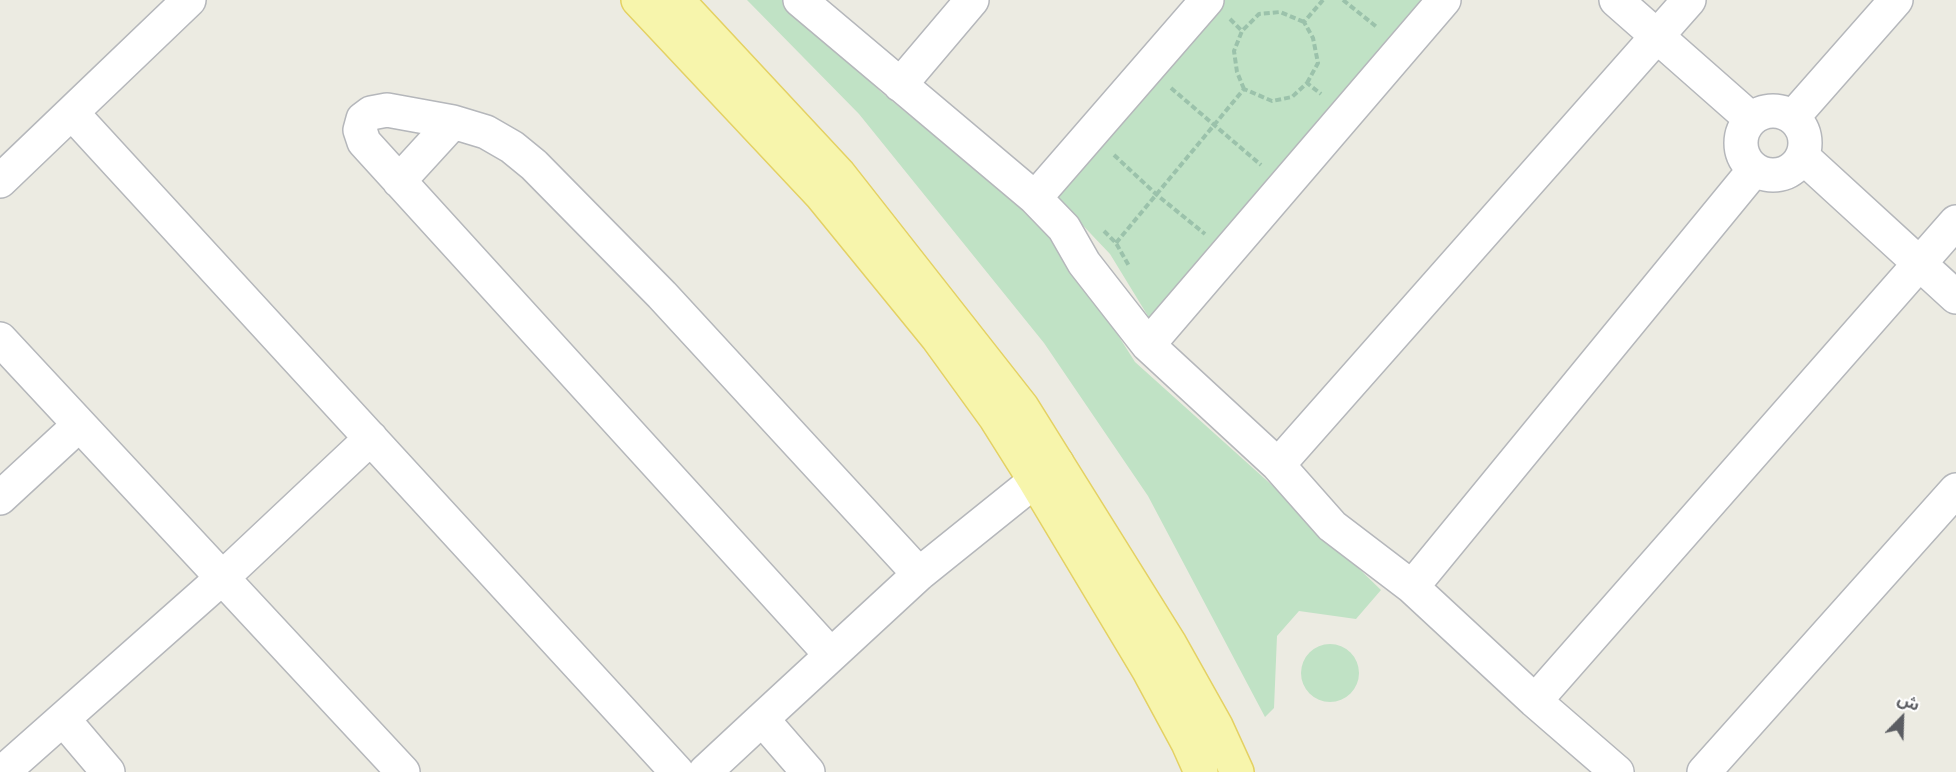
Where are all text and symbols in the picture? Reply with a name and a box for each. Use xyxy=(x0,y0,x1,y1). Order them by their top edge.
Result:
north arrow xyxy=(1872,688,1932,748)
text: ش xyxy=(1895,688,1923,714)

